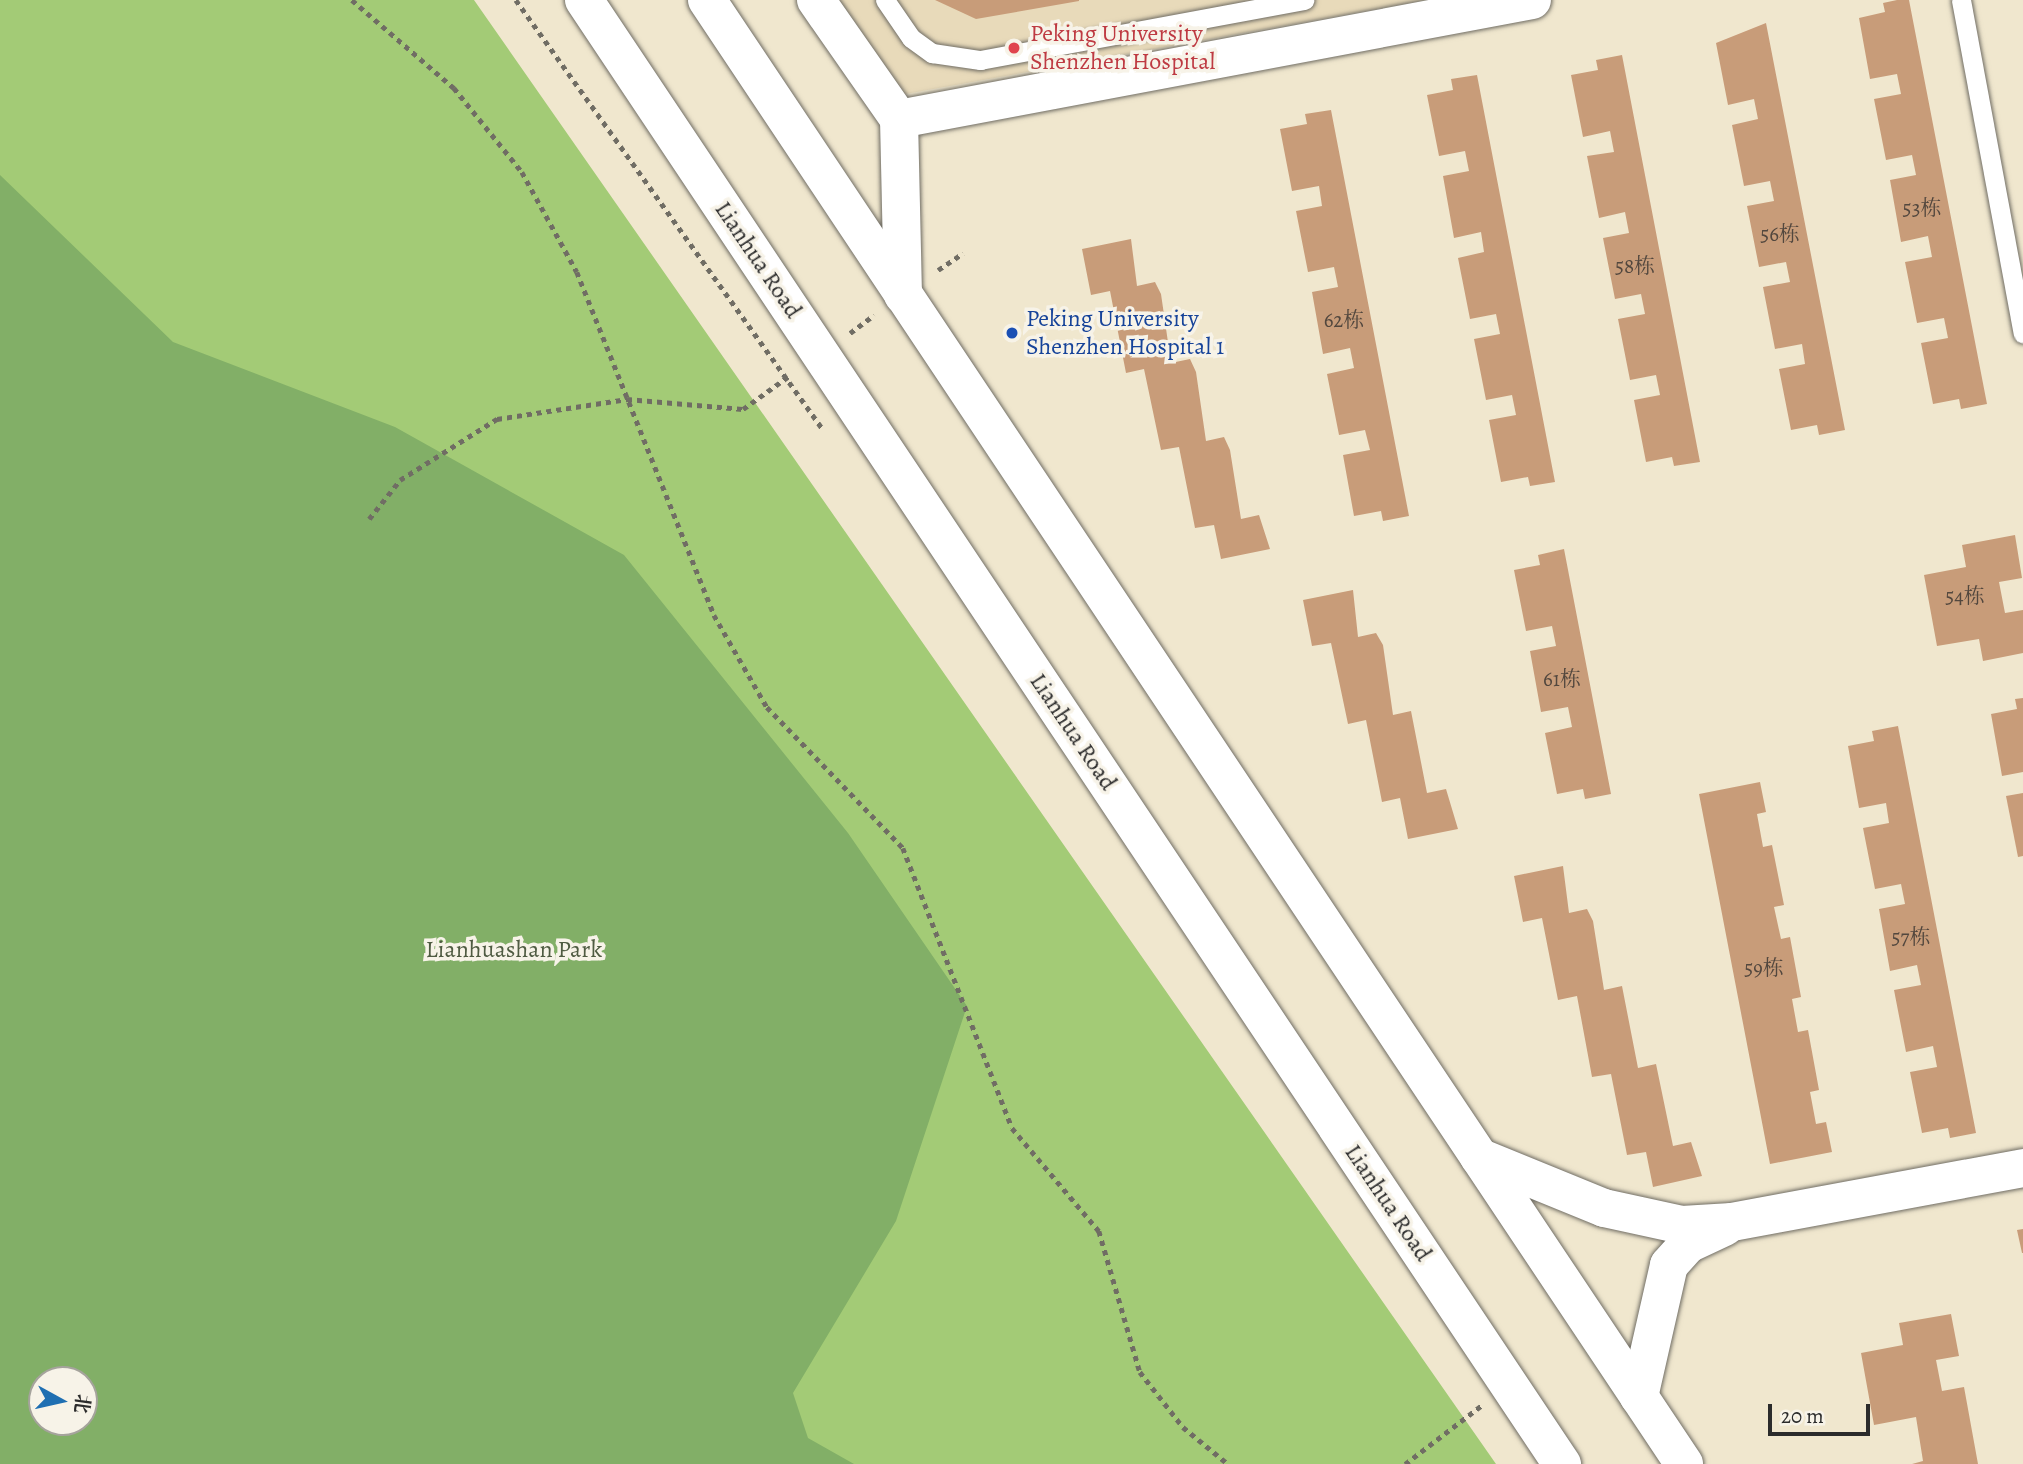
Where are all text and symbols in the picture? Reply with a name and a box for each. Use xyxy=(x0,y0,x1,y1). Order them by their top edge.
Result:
place label: Peking University Shenzhen Hospital xyxy=(1030,20,1215,76)
marker: Peking University Shenzhen Hospital xyxy=(1004,38,1024,58)
house number: 53栋 xyxy=(1903,195,1941,221)
street label: Lianhua Road xyxy=(708,196,808,324)
house number: 56栋 xyxy=(1760,221,1800,247)
house number: 58栋 xyxy=(1615,253,1655,279)
place label: Peking University Shenzhen Hospital 1 xyxy=(1026,305,1224,361)
house number: 62栋 xyxy=(1324,307,1364,333)
marker: Peking University Shenzhen Hospital 1 xyxy=(1004,325,1020,341)
house number: 54栋 xyxy=(1945,583,1985,609)
house number: 61栋 xyxy=(1543,666,1581,692)
street label: Lianhua Road xyxy=(1023,668,1123,796)
house number: 57栋 xyxy=(1892,924,1930,950)
park label: Lianhuashan Park xyxy=(426,936,602,964)
house number: 59栋 xyxy=(1744,955,1784,981)
street label: Lianhua Road xyxy=(1338,1139,1438,1267)
north arrow xyxy=(28,1366,98,1436)
scale bar xyxy=(1771,1390,1872,1434)
text: 北 xyxy=(68,1392,96,1415)
text: 20 m xyxy=(1781,1402,1824,1430)

